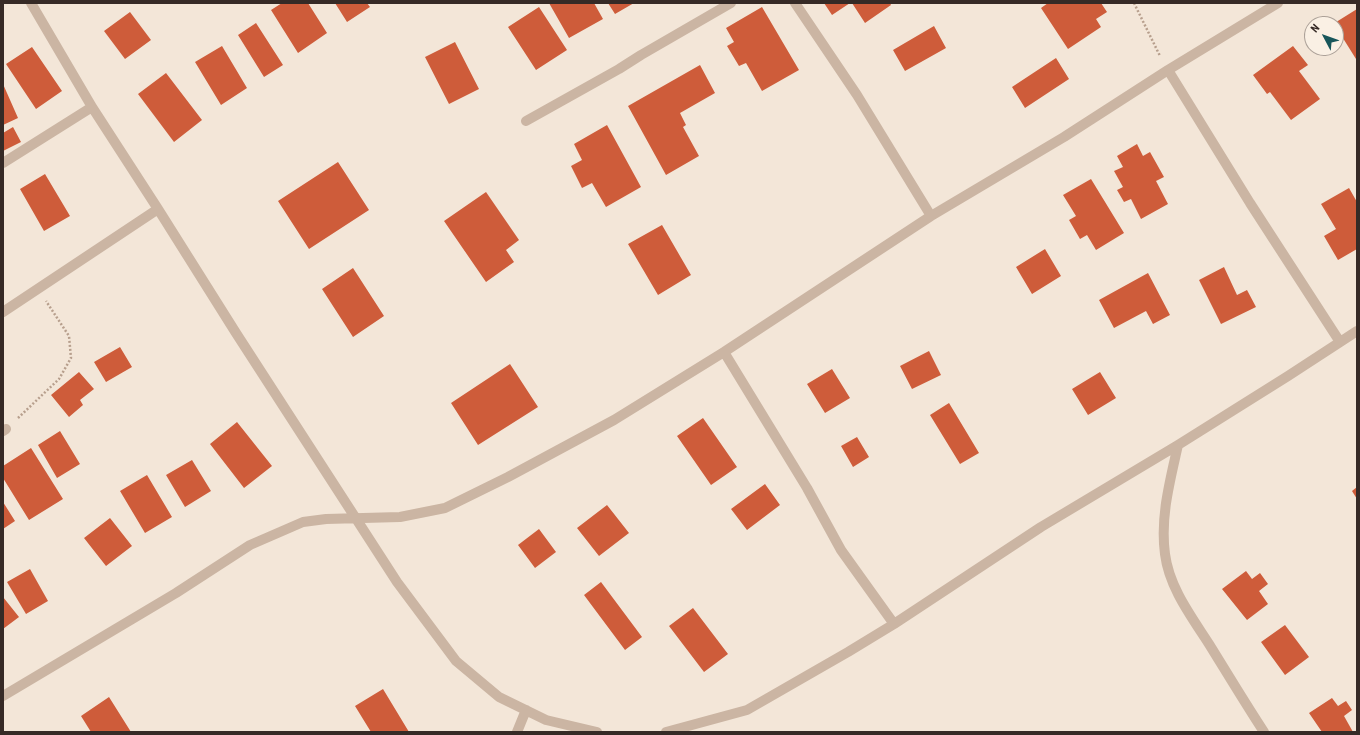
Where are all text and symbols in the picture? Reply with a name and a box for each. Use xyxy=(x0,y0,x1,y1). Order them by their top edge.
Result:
north arrow xyxy=(1304,16,1344,56)
text: N xyxy=(1308,22,1322,35)

